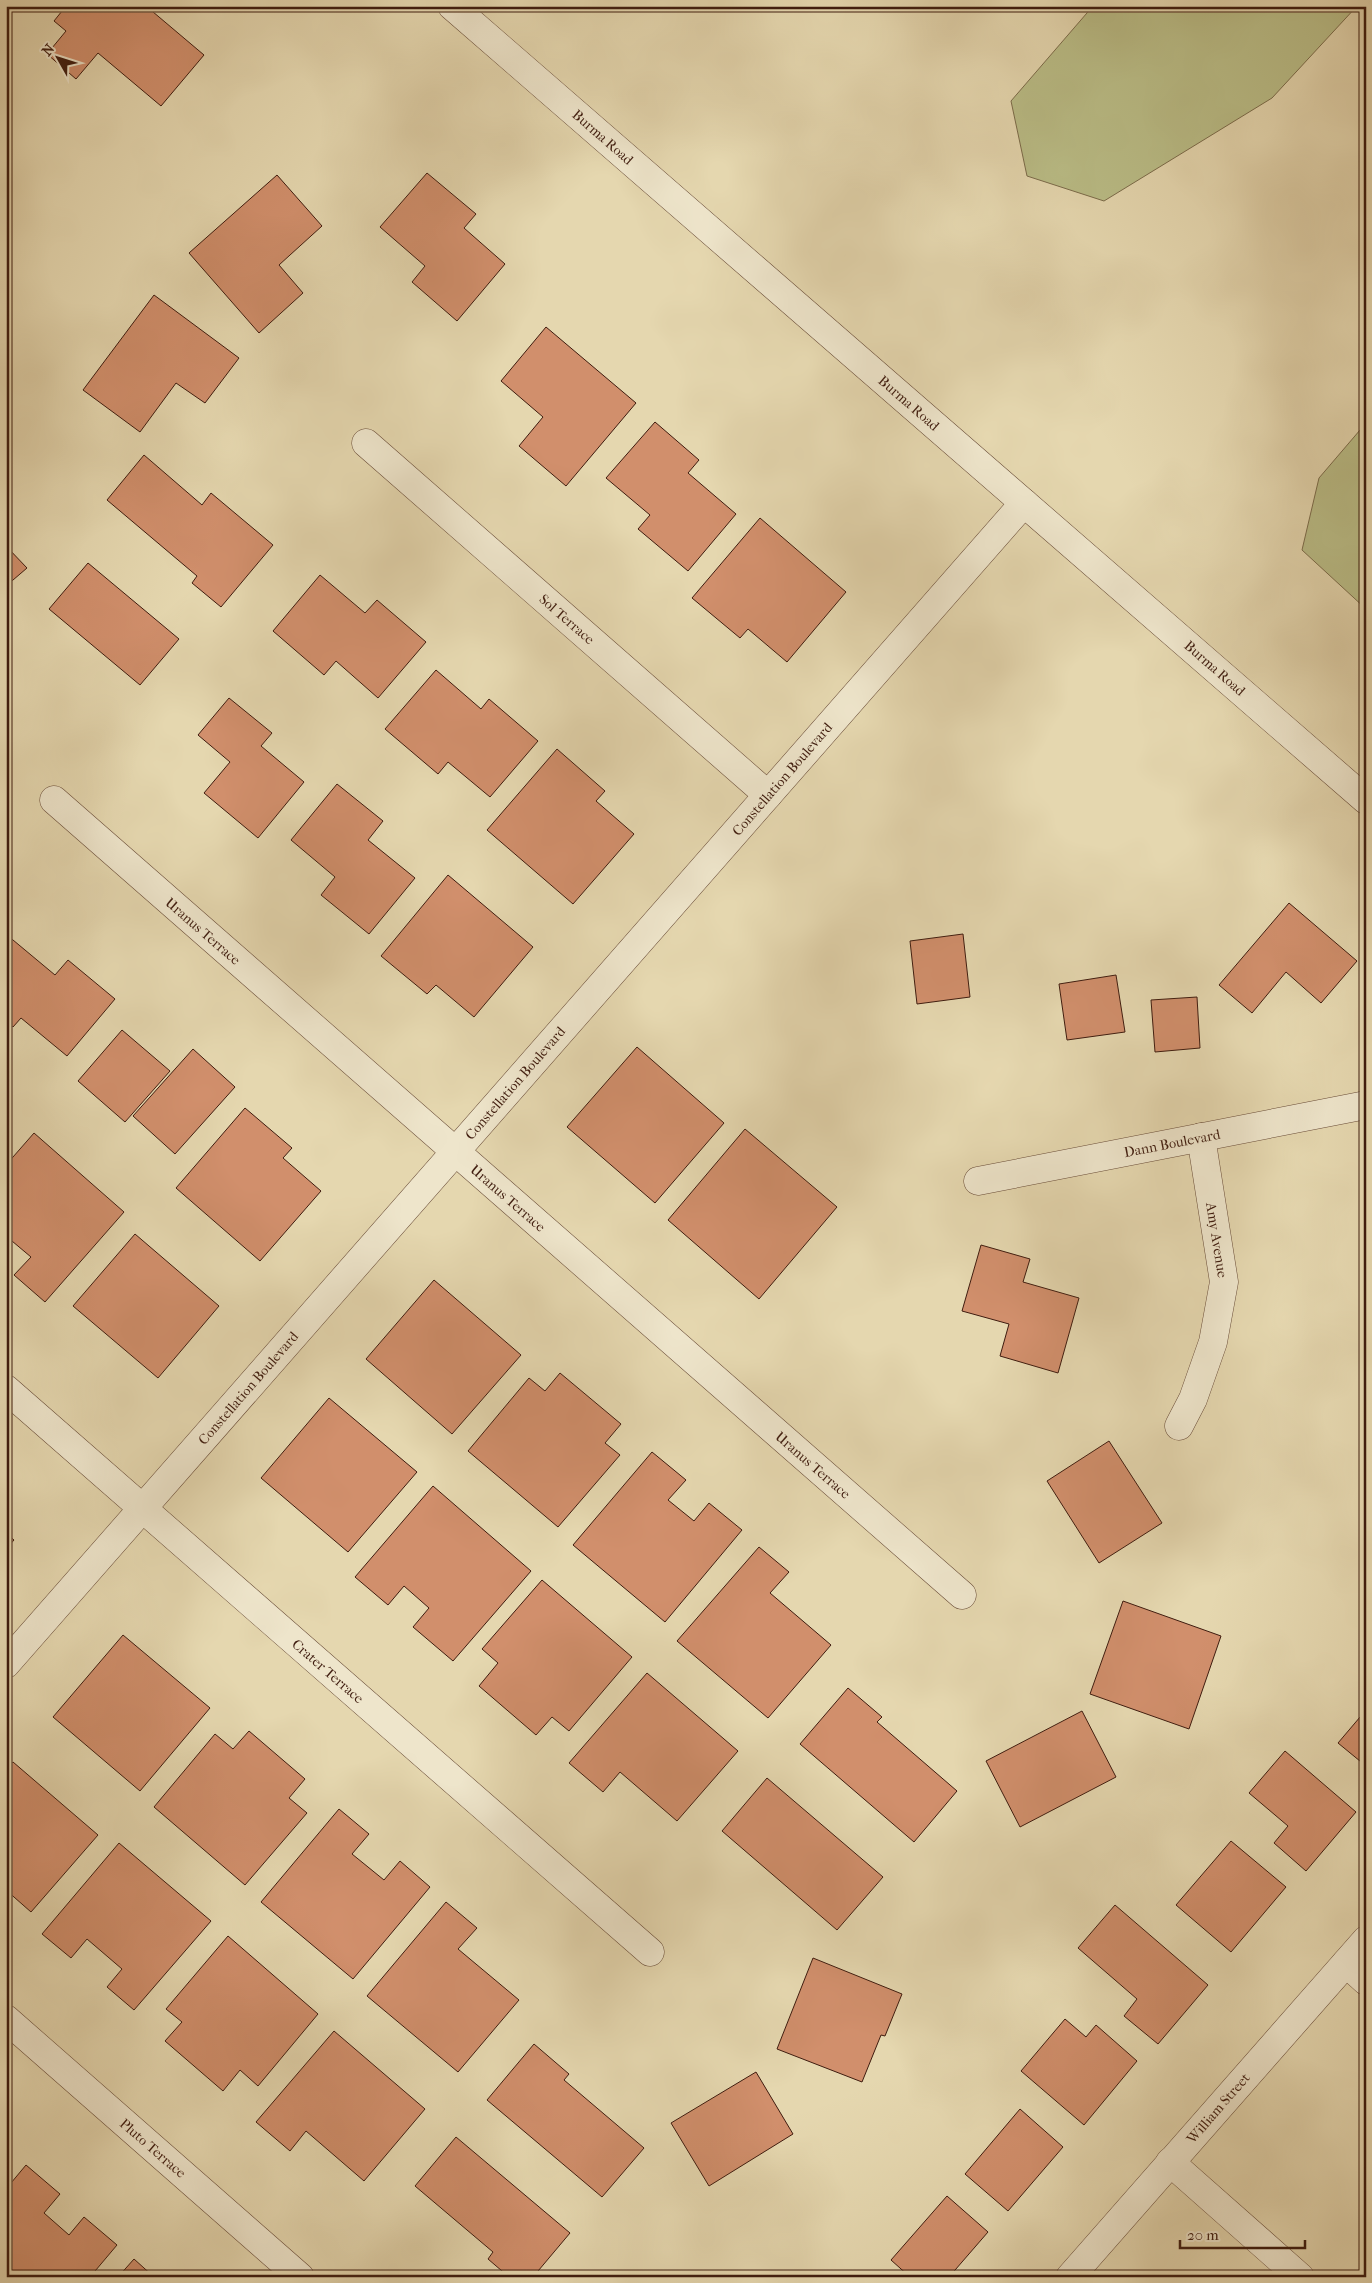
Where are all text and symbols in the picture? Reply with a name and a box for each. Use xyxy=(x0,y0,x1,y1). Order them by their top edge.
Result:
north arrow xyxy=(32,32,82,82)
text: N xyxy=(38,40,58,60)
street label: Burma Road xyxy=(569,106,637,169)
street label: Burma Road xyxy=(875,372,943,435)
street label: Sol Terrace xyxy=(536,591,598,648)
street label: Burma Road xyxy=(1181,637,1249,700)
street label: Constellation Boulevard xyxy=(729,719,836,839)
street label: Uranus Terrace xyxy=(162,894,244,969)
street label: Constellation Boulevard xyxy=(462,1023,569,1143)
street label: Dann Boulevard xyxy=(1123,1126,1222,1161)
street label: Uranus Terrace xyxy=(467,1161,549,1236)
street label: Amy Avenue xyxy=(1202,1200,1231,1279)
street label: Constellation Boulevard xyxy=(195,1328,302,1448)
street label: Uranus Terrace xyxy=(772,1428,854,1503)
street label: Crater Terrace xyxy=(288,1636,367,1707)
street label: William Street xyxy=(1183,2070,1254,2148)
street label: Pluto Terrace xyxy=(116,2115,189,2182)
scale bar xyxy=(1180,2218,1304,2250)
text: 20 m xyxy=(1187,2226,1219,2244)

